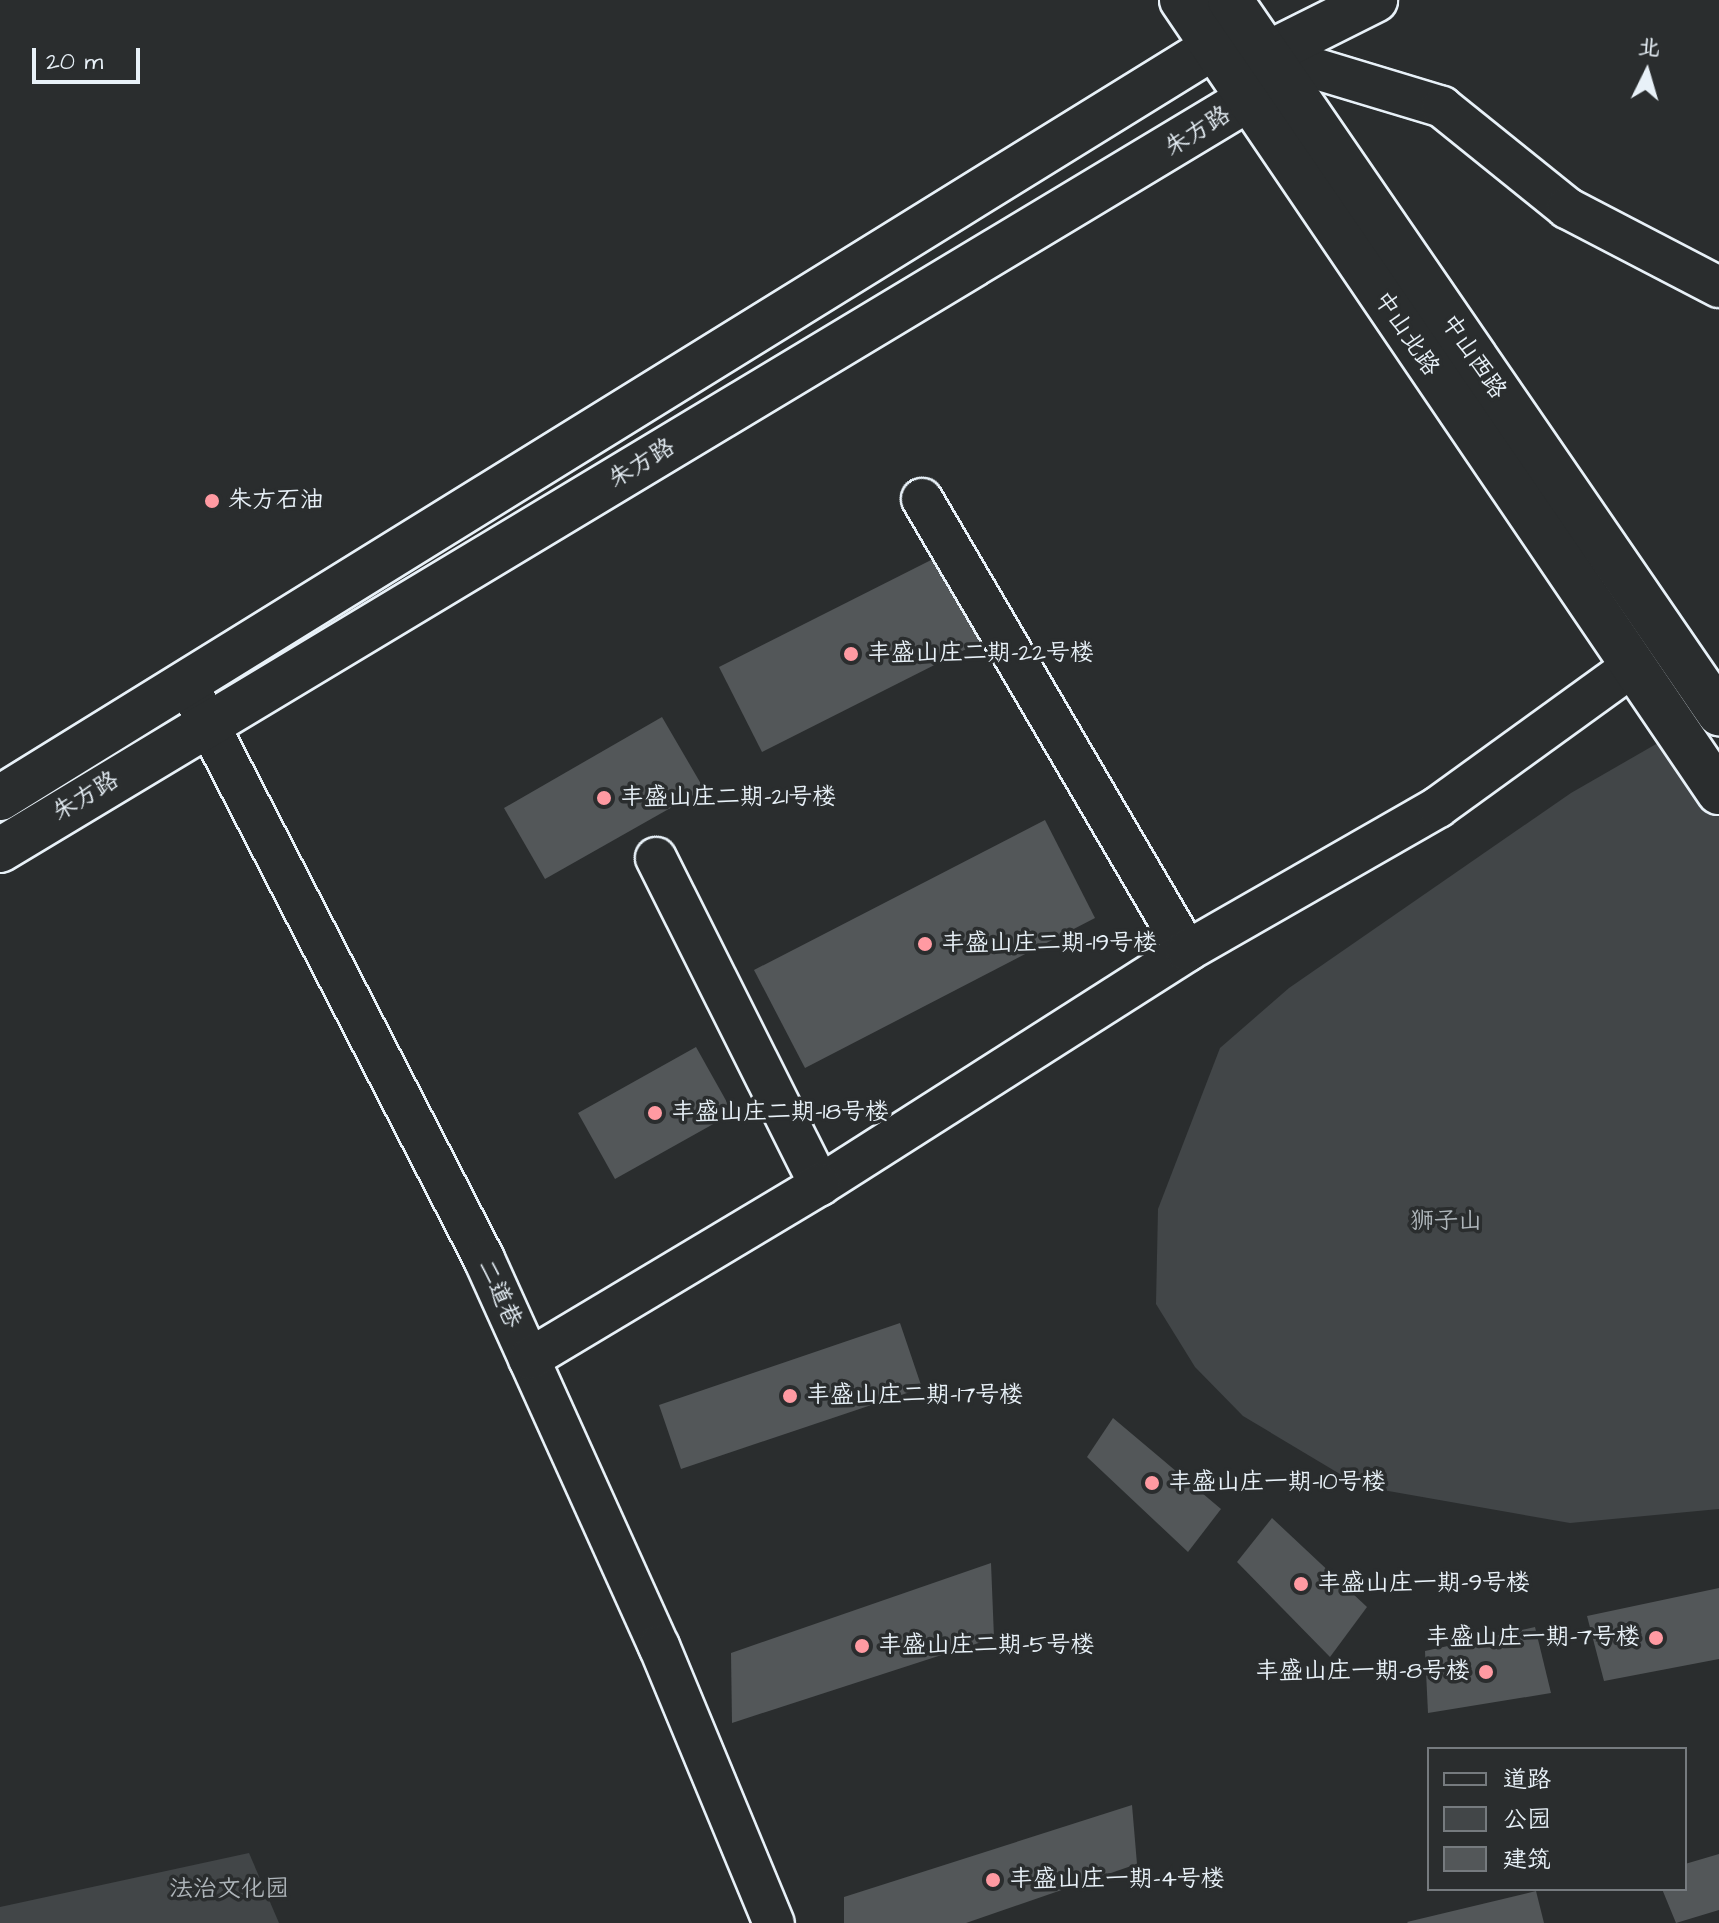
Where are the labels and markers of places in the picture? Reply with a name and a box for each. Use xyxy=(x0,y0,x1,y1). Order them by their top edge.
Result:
place label: 朱方石油 xyxy=(228,487,324,515)
marker: 朱方石油 xyxy=(203,492,221,510)
place label: 丰盛山庄二期-22号楼 xyxy=(867,640,1094,668)
marker: 丰盛山庄二期-22号楼 xyxy=(842,645,860,663)
place label: 丰盛山庄二期-21号楼 xyxy=(620,784,836,812)
marker: 丰盛山庄二期-21号楼 xyxy=(595,789,613,807)
place label: 丰盛山庄二期-19号楼 xyxy=(941,930,1157,958)
marker: 丰盛山庄二期-19号楼 xyxy=(916,935,934,953)
place label: 丰盛山庄二期-18号楼 xyxy=(671,1099,889,1127)
marker: 丰盛山庄二期-18号楼 xyxy=(646,1104,664,1122)
place label: 丰盛山庄二期-17号楼 xyxy=(806,1382,1023,1410)
marker: 丰盛山庄二期-17号楼 xyxy=(781,1387,799,1405)
place label: 丰盛山庄一期-10号楼 xyxy=(1168,1469,1386,1497)
marker: 丰盛山庄一期-10号楼 xyxy=(1143,1474,1161,1492)
place label: 丰盛山庄一期-9号楼 xyxy=(1317,1570,1530,1598)
marker: 丰盛山庄一期-9号楼 xyxy=(1292,1575,1310,1593)
place label: 丰盛山庄一期-7号楼 xyxy=(1426,1624,1640,1652)
marker: 丰盛山庄一期-7号楼 xyxy=(1647,1629,1665,1647)
place label: 丰盛山庄二期-5号楼 xyxy=(878,1632,1094,1660)
marker: 丰盛山庄二期-5号楼 xyxy=(853,1637,871,1655)
place label: 丰盛山庄一期-8号楼 xyxy=(1255,1658,1470,1686)
marker: 丰盛山庄一期-8号楼 xyxy=(1477,1663,1495,1681)
place label: 丰盛山庄一期-4号楼 xyxy=(1009,1866,1225,1894)
marker: 丰盛山庄一期-4号楼 xyxy=(984,1871,1002,1889)

